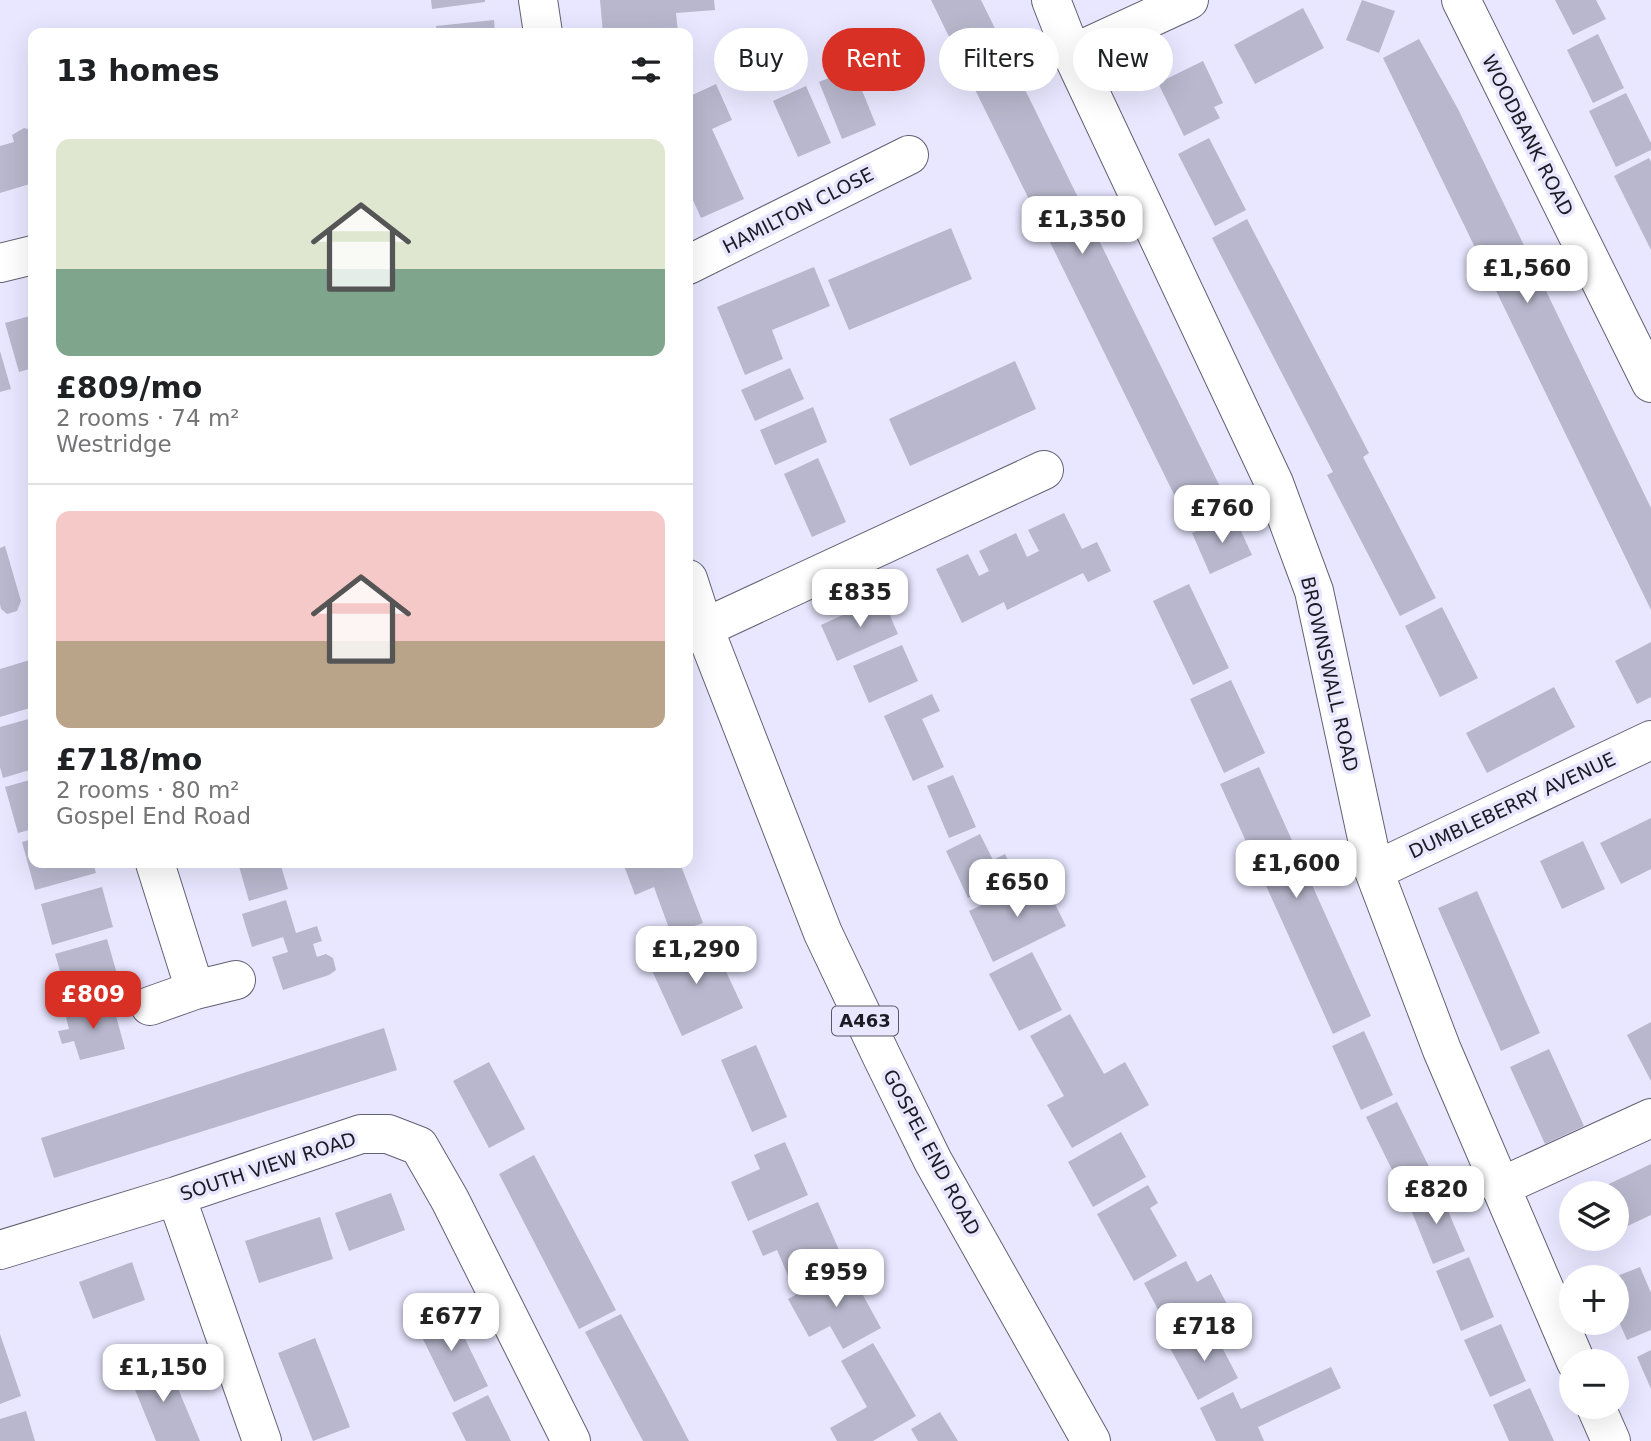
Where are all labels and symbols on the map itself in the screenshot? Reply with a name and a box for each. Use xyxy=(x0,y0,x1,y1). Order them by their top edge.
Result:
street label: WOODBANK ROAD xyxy=(1478,51,1578,219)
street label: HAMILTON CLOSE xyxy=(719,162,877,258)
pin: £1,350 xyxy=(1025,196,1139,256)
pin: £1,560 xyxy=(1470,246,1584,305)
pin: £760 xyxy=(1181,486,1263,545)
pin: £835 xyxy=(819,570,901,629)
street label: BROWNSWALL ROAD xyxy=(1297,574,1363,774)
street label: DUMBLEBERRY AVENUE xyxy=(1405,747,1619,863)
pin: £1,600 xyxy=(1239,841,1353,900)
pin: £650 xyxy=(976,860,1058,919)
pin: £1,290 xyxy=(639,926,753,986)
pin: £809 xyxy=(52,972,134,1031)
road number: A463 xyxy=(832,1006,898,1036)
street label: GOSPEL END ROAD xyxy=(879,1066,985,1238)
street label: SOUTH VIEW ROAD xyxy=(177,1127,359,1205)
pin: £820 xyxy=(1395,1166,1477,1226)
pin: £959 xyxy=(795,1250,877,1309)
pin: £677 xyxy=(410,1294,492,1353)
pin: £718 xyxy=(1163,1304,1245,1363)
pin: £1,150 xyxy=(106,1344,220,1404)

